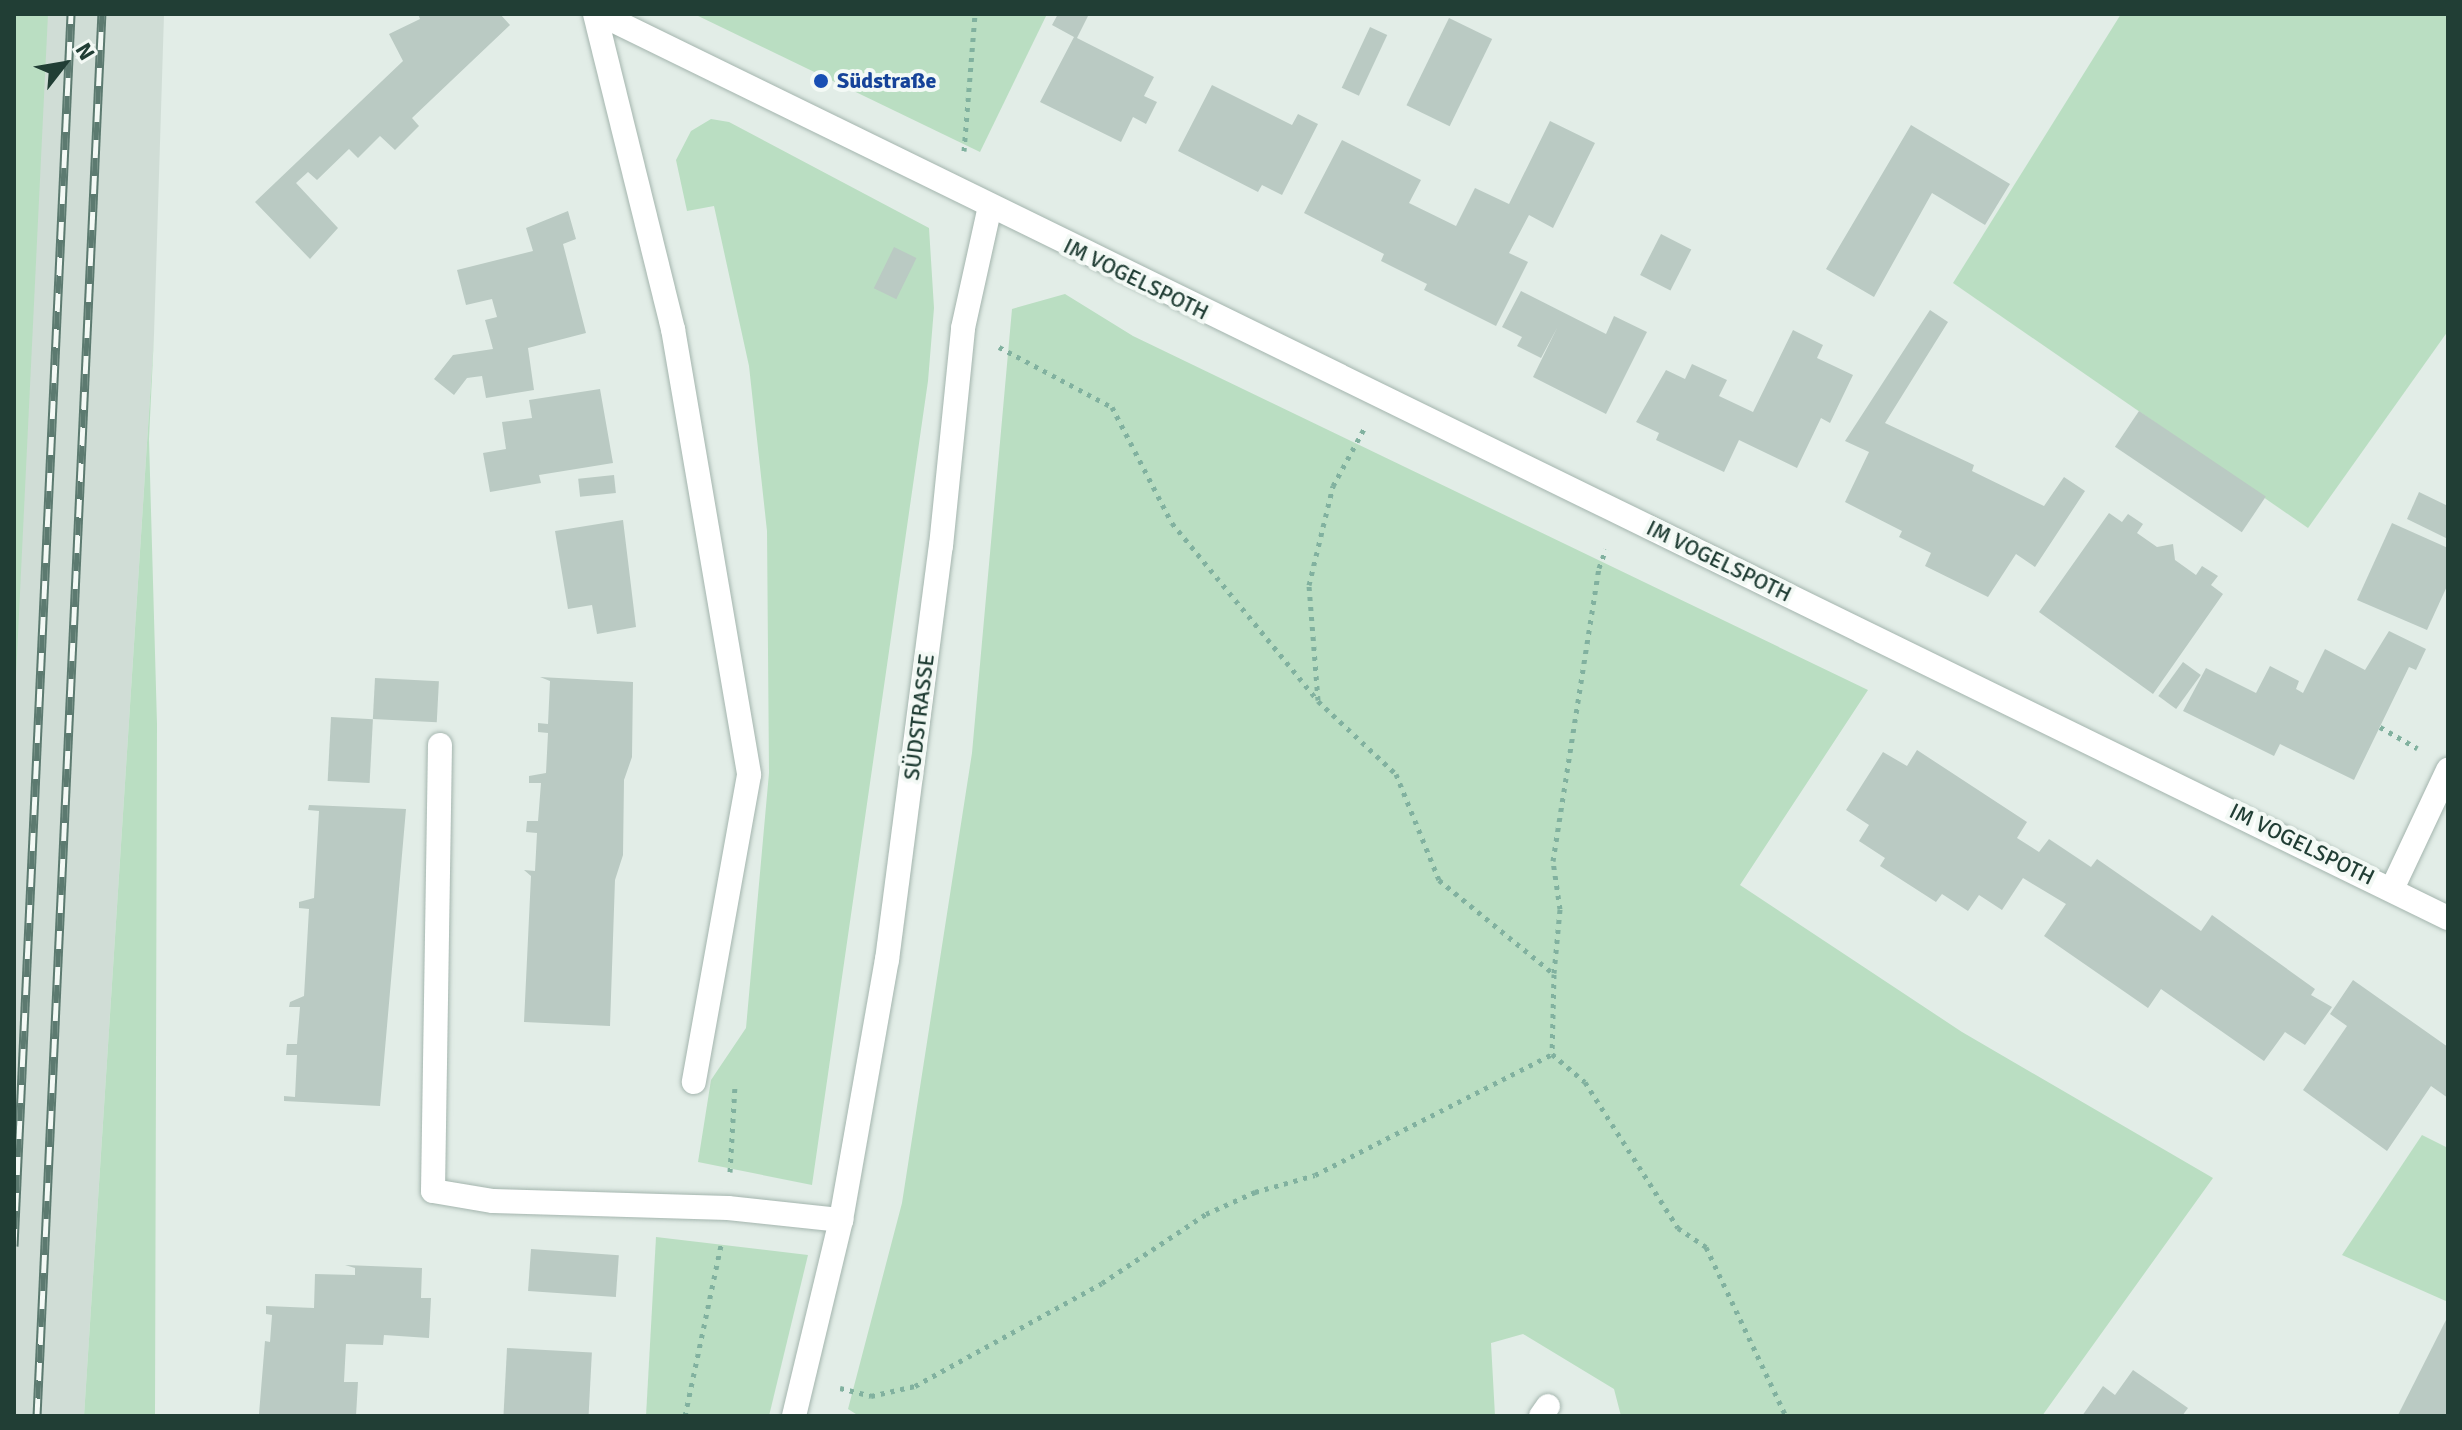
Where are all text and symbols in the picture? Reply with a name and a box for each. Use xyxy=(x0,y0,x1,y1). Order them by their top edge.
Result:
north arrow xyxy=(24,24,104,104)
text: N xyxy=(69,38,101,65)
place label: Südstraße xyxy=(837,68,936,94)
marker: Südstraße xyxy=(812,72,830,90)
street label: IM VOGELSPOTH xyxy=(1059,233,1213,325)
street label: IM VOGELSPOTH xyxy=(1642,515,1796,607)
street label: SÜDSTRASSE xyxy=(898,652,940,782)
street label: IM VOGELSPOTH xyxy=(2225,798,2379,890)

